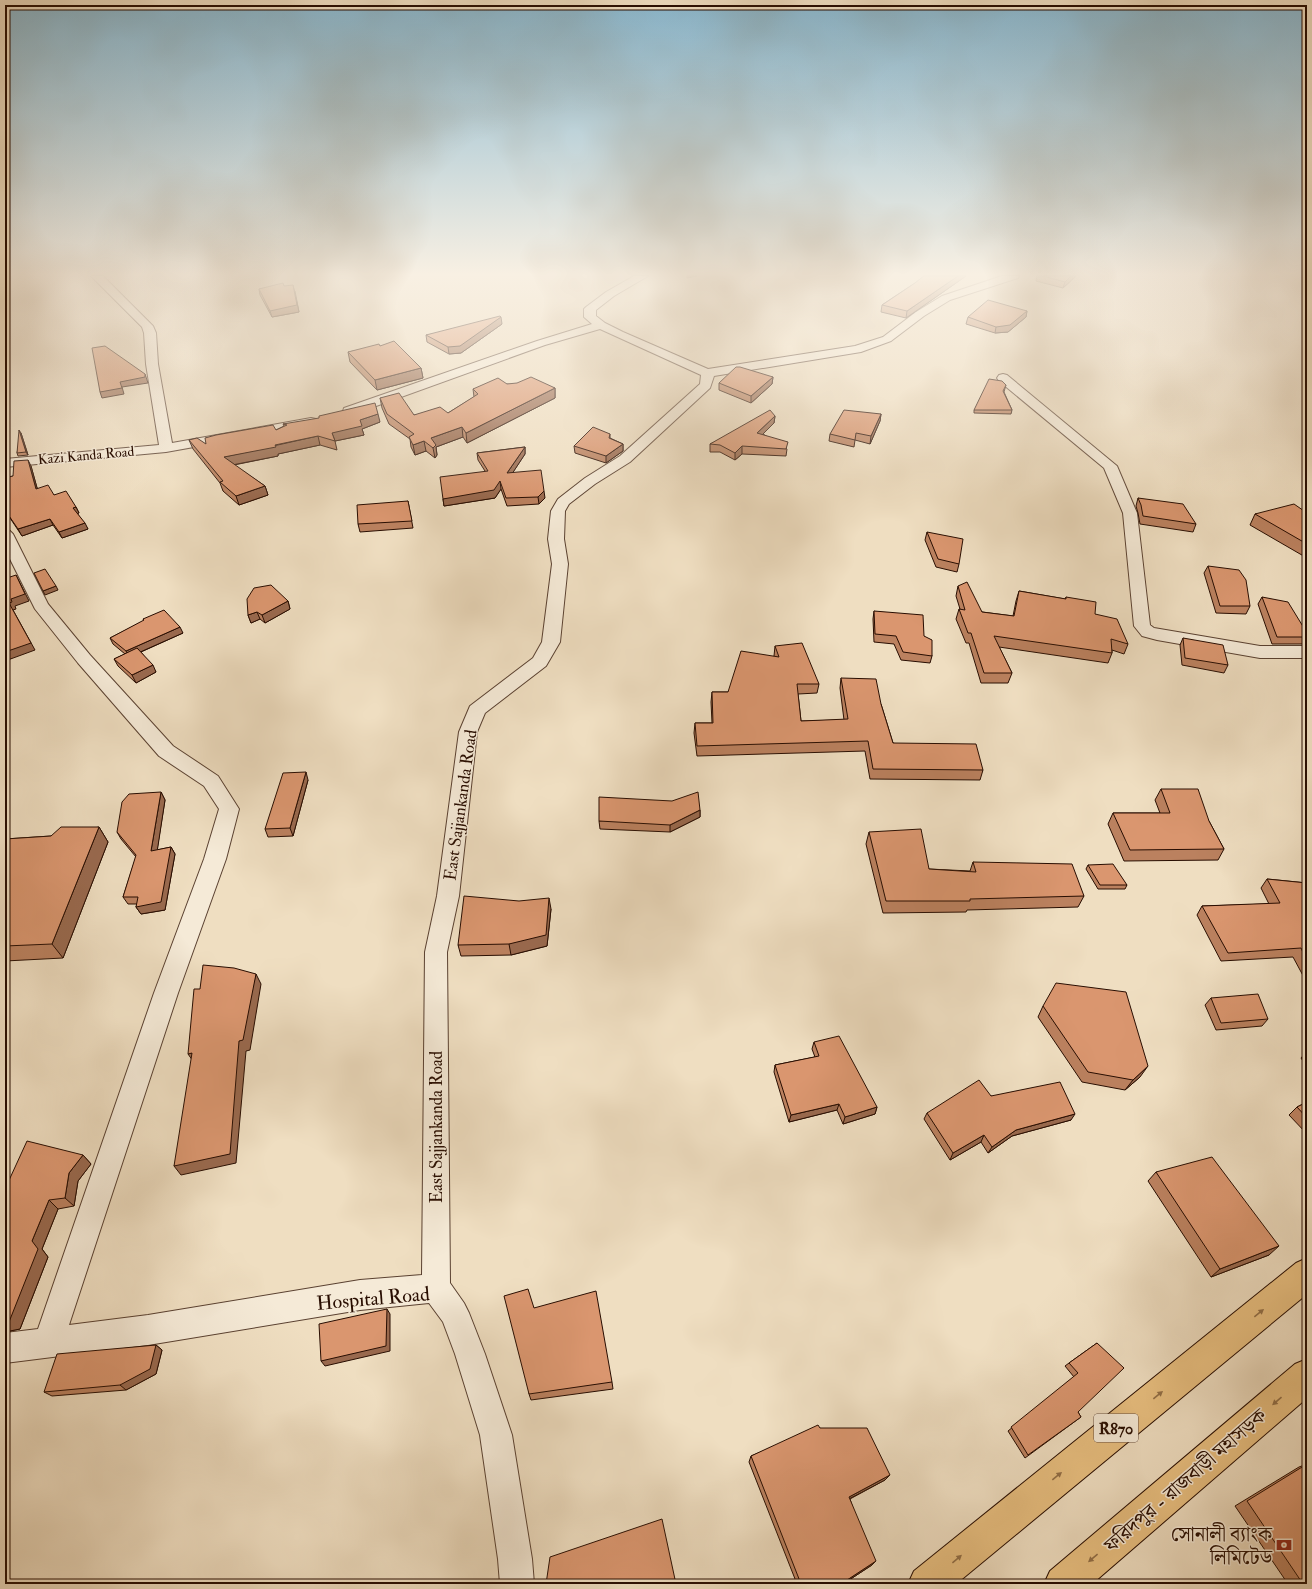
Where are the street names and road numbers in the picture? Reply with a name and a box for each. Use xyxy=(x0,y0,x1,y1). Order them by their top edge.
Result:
street label: Kazi Kanda Road xyxy=(37,443,135,468)
street label: East Sajjankanda Road xyxy=(439,728,482,882)
street label: East Sajjankanda Road xyxy=(426,1050,447,1203)
street label: Hospital Road xyxy=(315,1281,431,1317)
street label: ফরিদপুর - রাজবাড়ী মহাসড়ক xyxy=(1098,1402,1272,1558)
road number: R870 xyxy=(1094,1414,1138,1442)

